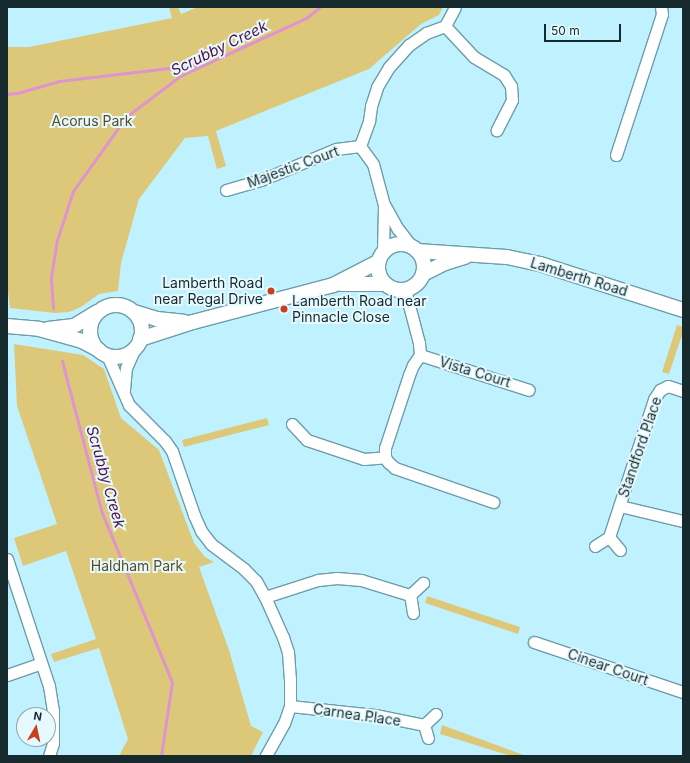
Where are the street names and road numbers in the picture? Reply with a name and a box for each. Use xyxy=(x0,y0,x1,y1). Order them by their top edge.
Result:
street label: Majestic Court xyxy=(245,143,341,191)
street label: Lamberth Road xyxy=(528,254,630,300)
street label: Vista Court xyxy=(437,353,513,391)
street label: Standford Place xyxy=(615,394,665,500)
street label: Cinear Court xyxy=(565,645,651,689)
street label: Carnea Place xyxy=(312,701,402,729)

